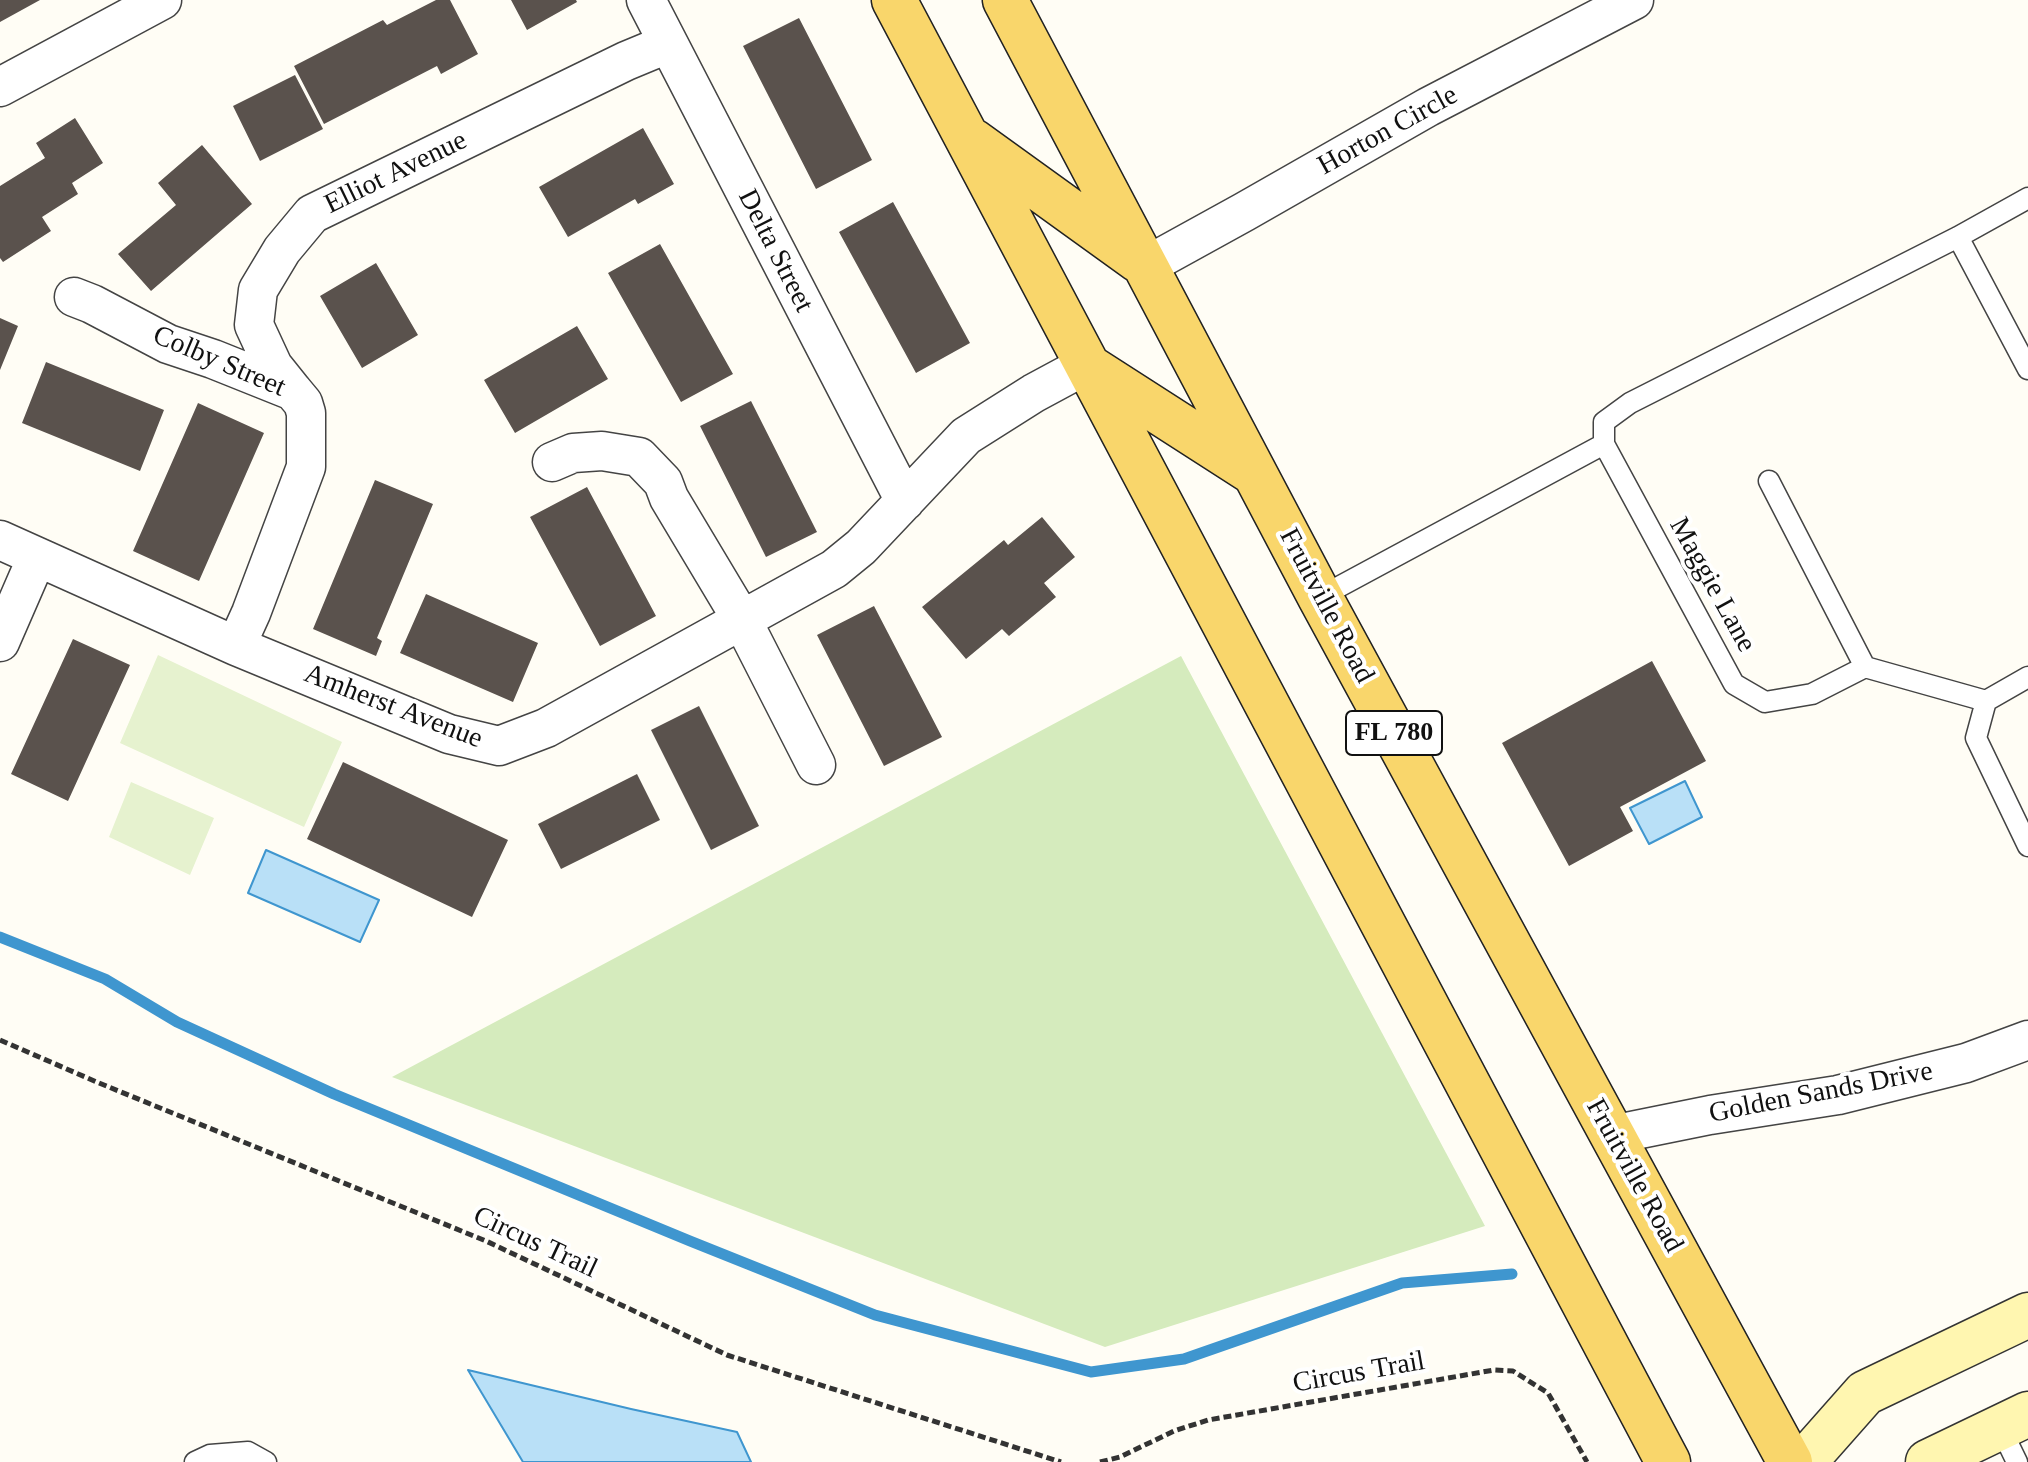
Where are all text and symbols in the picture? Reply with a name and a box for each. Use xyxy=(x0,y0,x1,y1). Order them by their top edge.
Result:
street label: Horton Circle xyxy=(1312,79,1464,183)
street label: Elliot Avenue xyxy=(319,124,473,222)
street label: Delta Street xyxy=(730,184,820,318)
street label: Colby Street xyxy=(148,319,290,405)
street label: Maggie Lane xyxy=(1661,512,1763,658)
street label: Fruitville Road xyxy=(1271,523,1381,689)
street label: Amherst Avenue xyxy=(299,658,487,756)
road number: FL 780 xyxy=(1346,711,1442,755)
street label: Golden Sands Drive xyxy=(1706,1055,1936,1131)
street label: Fruitville Road xyxy=(1578,1093,1690,1259)
street label: Circus Trail xyxy=(467,1200,603,1286)
street label: Circus Trail xyxy=(1290,1345,1428,1401)

